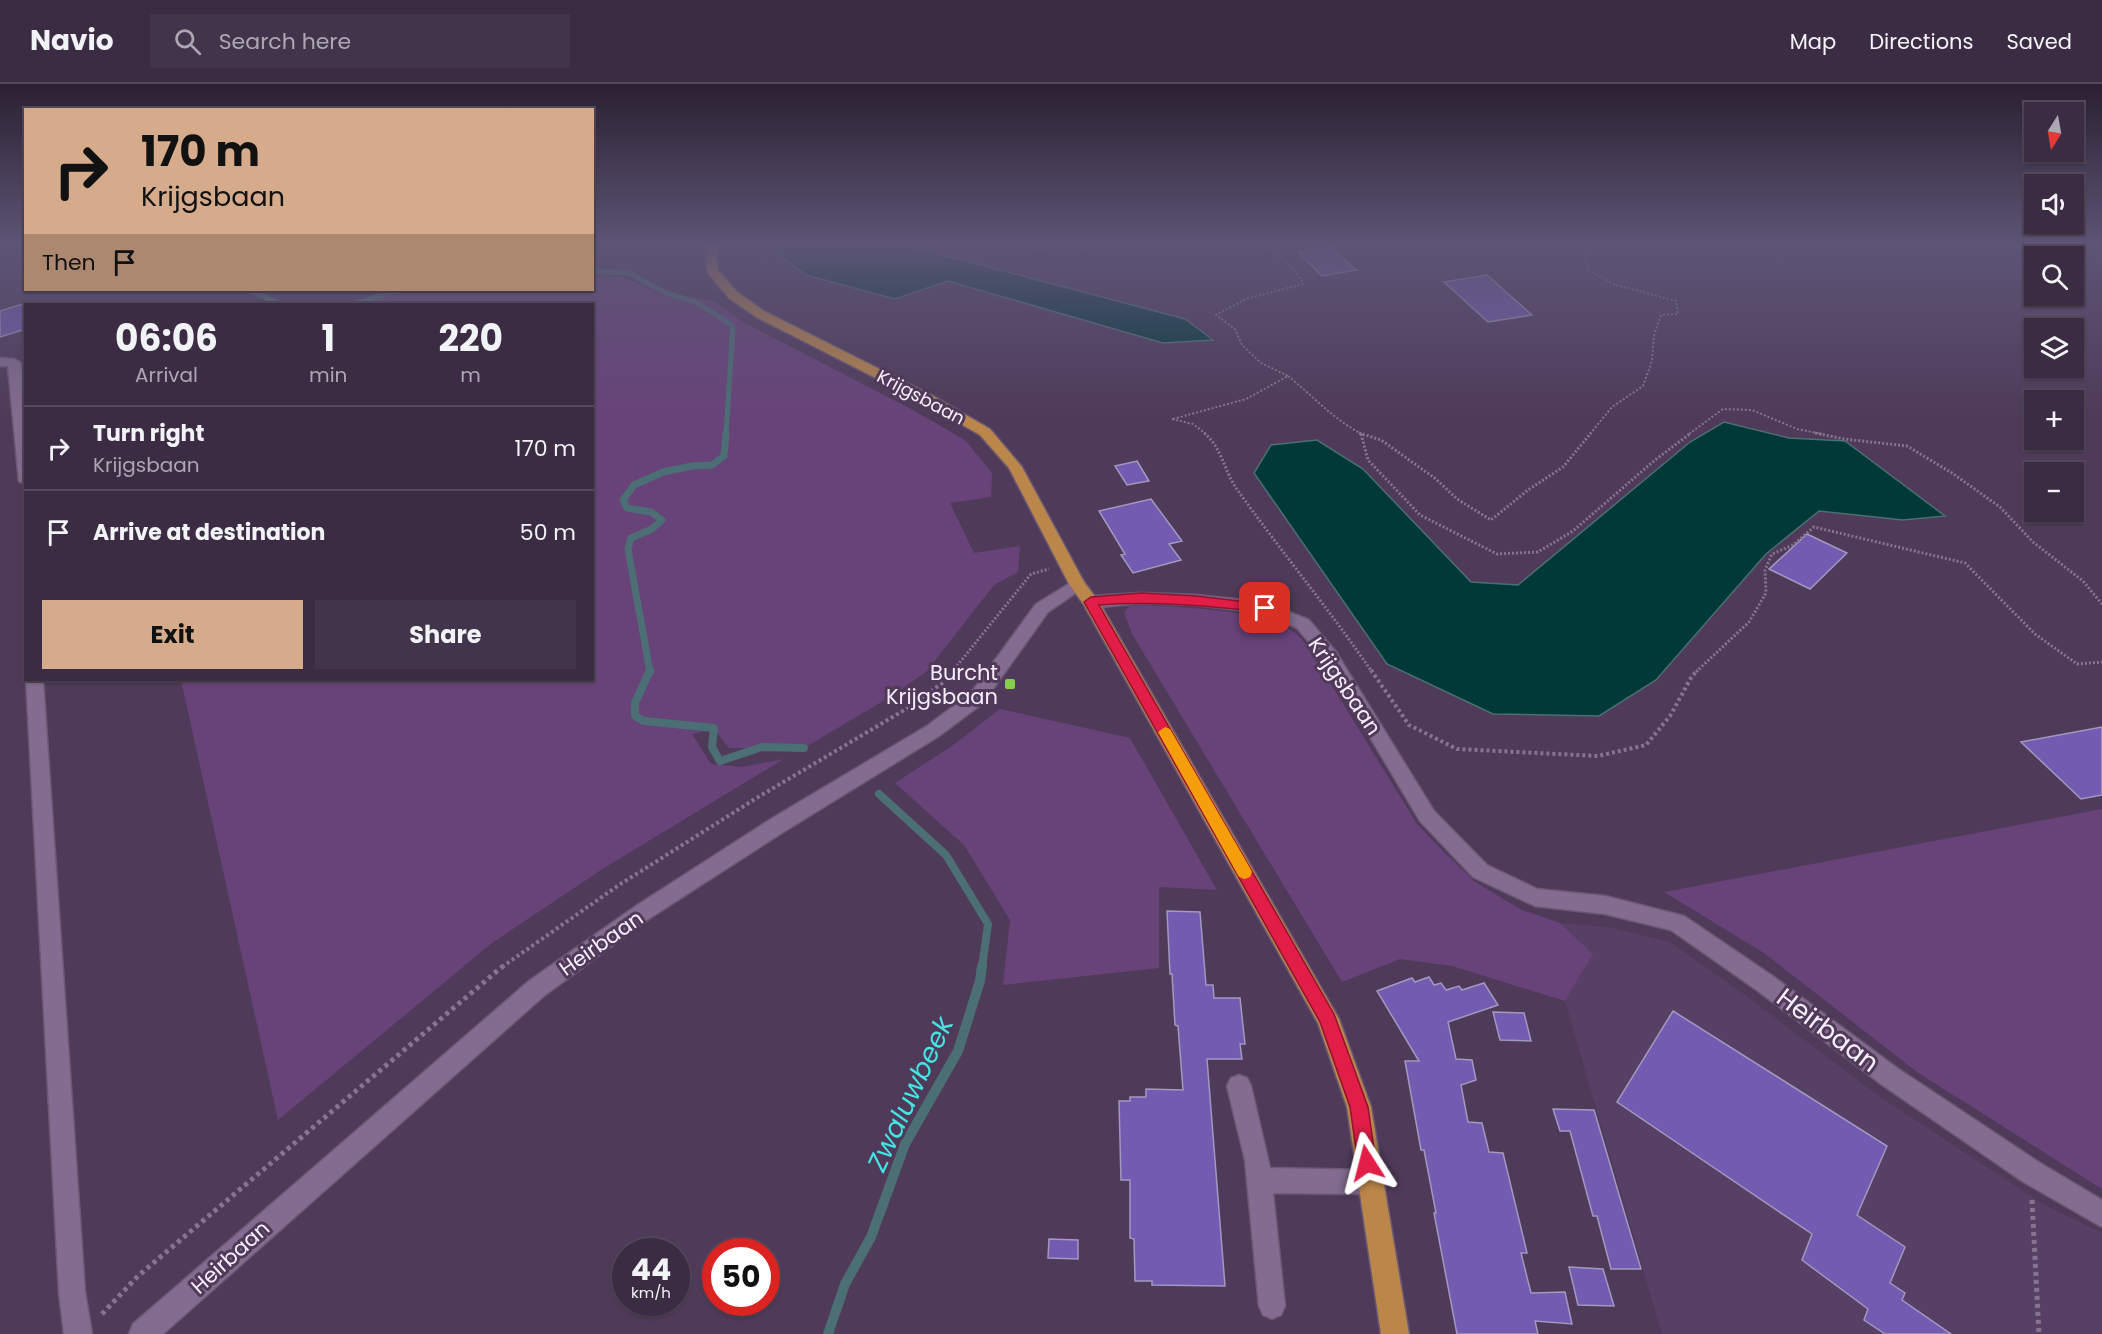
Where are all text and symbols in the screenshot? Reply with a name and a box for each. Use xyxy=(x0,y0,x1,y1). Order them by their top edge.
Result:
search box xyxy=(150,14,570,68)
text: Navio xyxy=(30,21,114,60)
icon: search xyxy=(171,25,204,58)
text: Search here xyxy=(219,26,351,57)
text: Map xyxy=(1790,27,1836,56)
text: Directions xyxy=(1869,27,1973,56)
text: Saved xyxy=(2006,27,2072,56)
north arrow xyxy=(2024,102,2084,162)
map controls xyxy=(2024,102,2084,522)
text: 170 m xyxy=(141,122,260,181)
icon: right xyxy=(42,132,120,210)
button: sound xyxy=(2024,174,2084,234)
text: Krijgsbaan xyxy=(141,178,285,215)
icon: arrive xyxy=(108,246,141,279)
button: search xyxy=(2024,246,2084,306)
text: Then xyxy=(42,247,96,278)
text: 06:06 xyxy=(115,313,218,364)
text: 1 xyxy=(321,313,335,364)
text: 220 xyxy=(438,313,503,364)
button: layers xyxy=(2024,318,2084,378)
text: Arrival xyxy=(135,361,198,389)
text: min xyxy=(309,361,347,389)
text: m xyxy=(460,361,481,389)
street label: Krijgsbaan xyxy=(873,363,969,431)
button: + xyxy=(2024,390,2084,450)
text: Turn right xyxy=(93,418,204,449)
icon: right xyxy=(42,432,75,465)
text: 170 m xyxy=(515,433,576,464)
text: Krijgsbaan xyxy=(93,451,200,479)
button: − xyxy=(2024,462,2084,522)
icon: arrive xyxy=(42,516,75,549)
text: Arrive at destination xyxy=(93,517,325,548)
text: 50 m xyxy=(520,517,576,548)
pin xyxy=(1239,582,1290,633)
icon: arrive xyxy=(1248,591,1281,624)
button: Exit xyxy=(42,600,303,669)
button: Share xyxy=(315,600,576,669)
street label: Krijgsbaan xyxy=(1302,631,1388,741)
place label: Burcht Krijgsbaan xyxy=(886,658,998,711)
marker: Burcht Krijgsbaan xyxy=(1003,677,1017,691)
street label: Heirbaan xyxy=(553,903,649,983)
street label: Heirbaan xyxy=(1769,980,1887,1080)
water label: Zwaluwbeek xyxy=(858,1010,962,1178)
position arrow xyxy=(1335,1131,1399,1195)
street label: Heirbaan xyxy=(184,1214,276,1300)
speed limit sign: 50 xyxy=(702,1238,780,1316)
text: 44 xyxy=(631,1248,671,1291)
text: km/h xyxy=(631,1282,671,1303)

